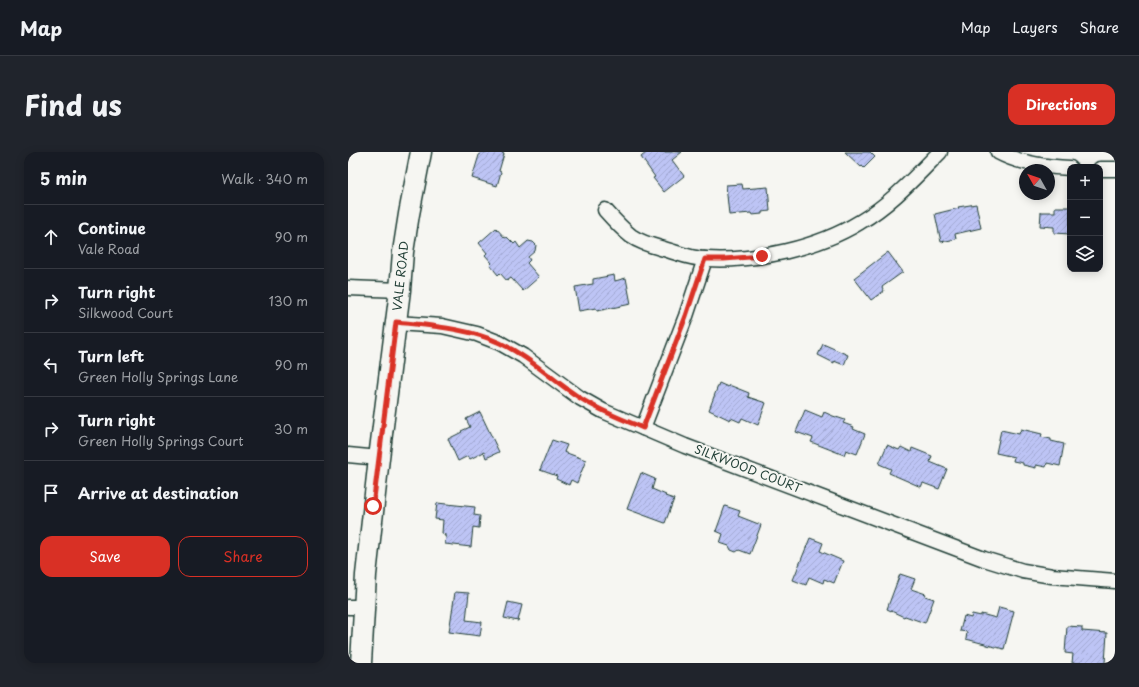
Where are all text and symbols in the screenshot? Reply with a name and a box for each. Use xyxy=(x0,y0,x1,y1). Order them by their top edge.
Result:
text: Map xyxy=(20,14,62,42)
text: Map xyxy=(961,17,991,38)
text: Layers xyxy=(1013,17,1058,38)
text: Share xyxy=(1080,17,1119,38)
text: Find us xyxy=(24,83,122,126)
button: Directions xyxy=(1008,84,1115,125)
north arrow xyxy=(1019,164,1055,200)
map controls xyxy=(1067,164,1103,272)
button: + xyxy=(1067,164,1103,200)
text: 5 min xyxy=(40,165,87,191)
text: Walk · 340 m xyxy=(221,169,308,188)
button: − xyxy=(1067,200,1103,236)
text: Continue xyxy=(78,216,146,239)
icon: ahead xyxy=(40,226,62,248)
text: 90 m xyxy=(275,227,308,246)
button: layers xyxy=(1067,236,1103,272)
text: Vale Road xyxy=(78,239,140,258)
street label: VALE ROAD xyxy=(387,240,413,312)
route end xyxy=(753,247,771,265)
text: Turn right xyxy=(78,280,155,303)
icon: right xyxy=(40,290,62,312)
text: 130 m xyxy=(269,291,308,310)
text: Silkwood Court xyxy=(78,303,173,322)
text: Turn left xyxy=(78,344,144,367)
icon: left xyxy=(40,354,62,376)
text: 90 m xyxy=(275,355,308,374)
text: Green Holly Springs Lane xyxy=(78,367,238,386)
text: Turn right xyxy=(78,408,155,431)
icon: right xyxy=(40,418,62,440)
text: 30 m xyxy=(274,419,308,438)
text: Green Holly Springs Court xyxy=(78,431,244,450)
street label: SILKWOOD COURT xyxy=(692,439,805,497)
text: Arrive at destination xyxy=(78,481,239,504)
icon: arrive xyxy=(40,482,62,504)
route start xyxy=(364,497,382,515)
button: Save xyxy=(40,536,170,577)
button: Share xyxy=(178,536,308,577)

